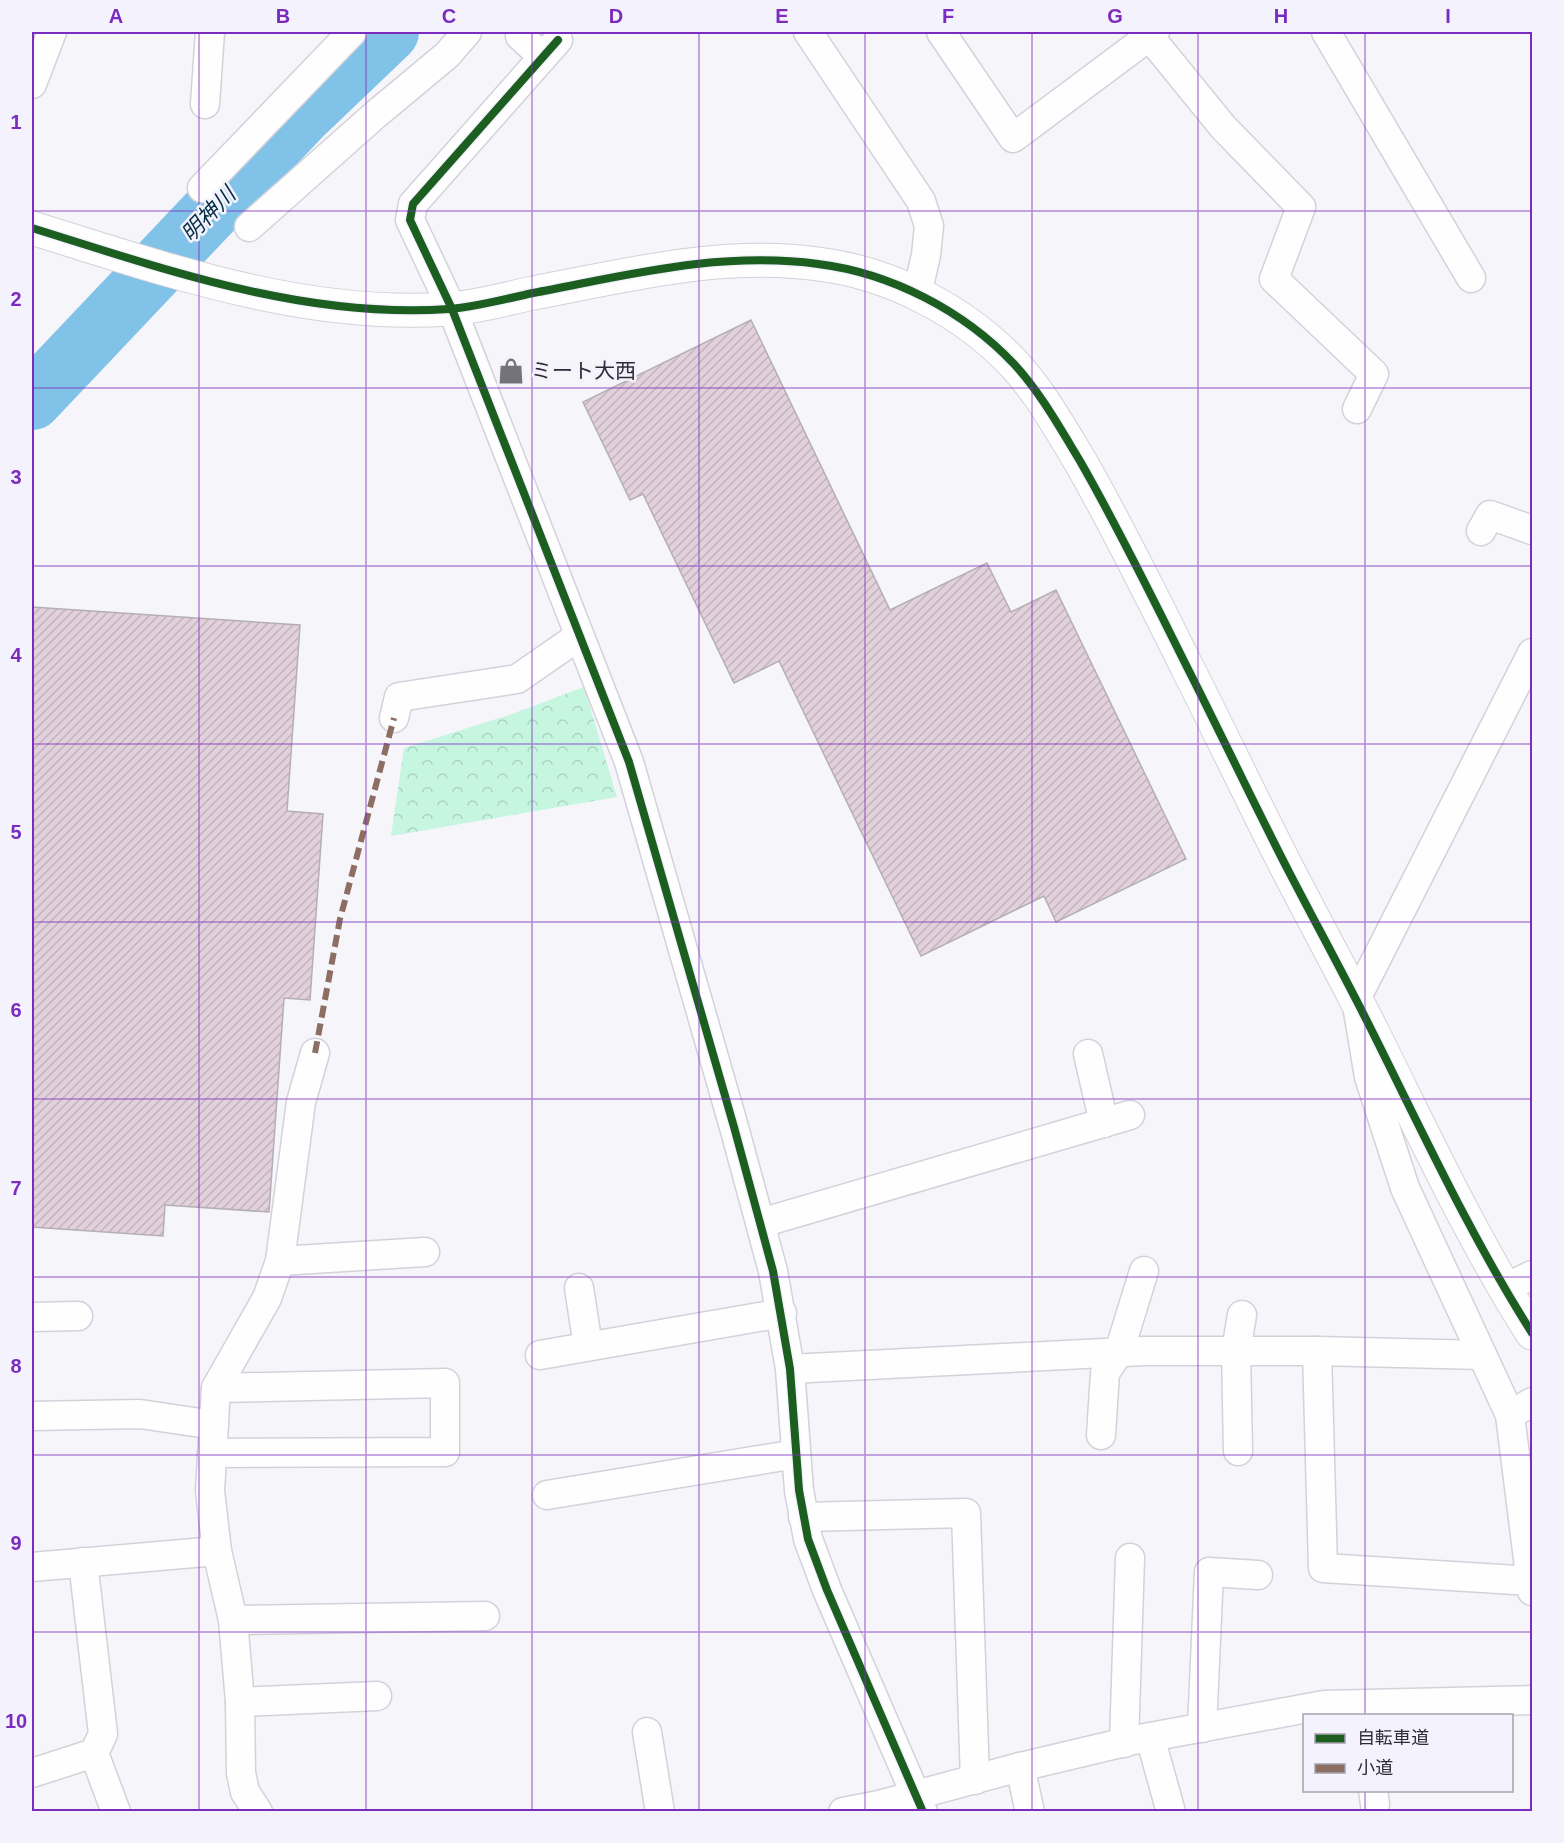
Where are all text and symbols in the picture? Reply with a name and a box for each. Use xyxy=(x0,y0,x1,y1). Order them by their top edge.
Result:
text: A xyxy=(109,5,123,27)
text: B xyxy=(276,5,290,27)
text: C xyxy=(442,5,456,27)
text: D xyxy=(609,5,623,27)
text: E xyxy=(775,5,789,27)
text: F xyxy=(942,5,954,27)
text: G xyxy=(1107,5,1123,27)
text: H xyxy=(1274,5,1288,27)
text: I xyxy=(1445,5,1451,27)
text: 1 xyxy=(10,111,22,133)
water label: 明神川 xyxy=(176,180,242,247)
text: 2 xyxy=(10,288,22,310)
shop icon: ミート大西 xyxy=(496,356,526,386)
place label: ミート大西 xyxy=(531,359,636,382)
text: 3 xyxy=(10,466,22,488)
text: 4 xyxy=(10,644,22,666)
text: 5 xyxy=(10,821,22,843)
text: 6 xyxy=(10,999,22,1021)
text: 7 xyxy=(10,1177,22,1199)
text: 8 xyxy=(10,1355,22,1377)
text: 9 xyxy=(10,1532,22,1554)
text: 10 xyxy=(5,1710,27,1732)
legend xyxy=(1303,1714,1513,1792)
text: 自転車道 xyxy=(1357,1728,1429,1748)
text: 小道 xyxy=(1357,1758,1393,1778)

